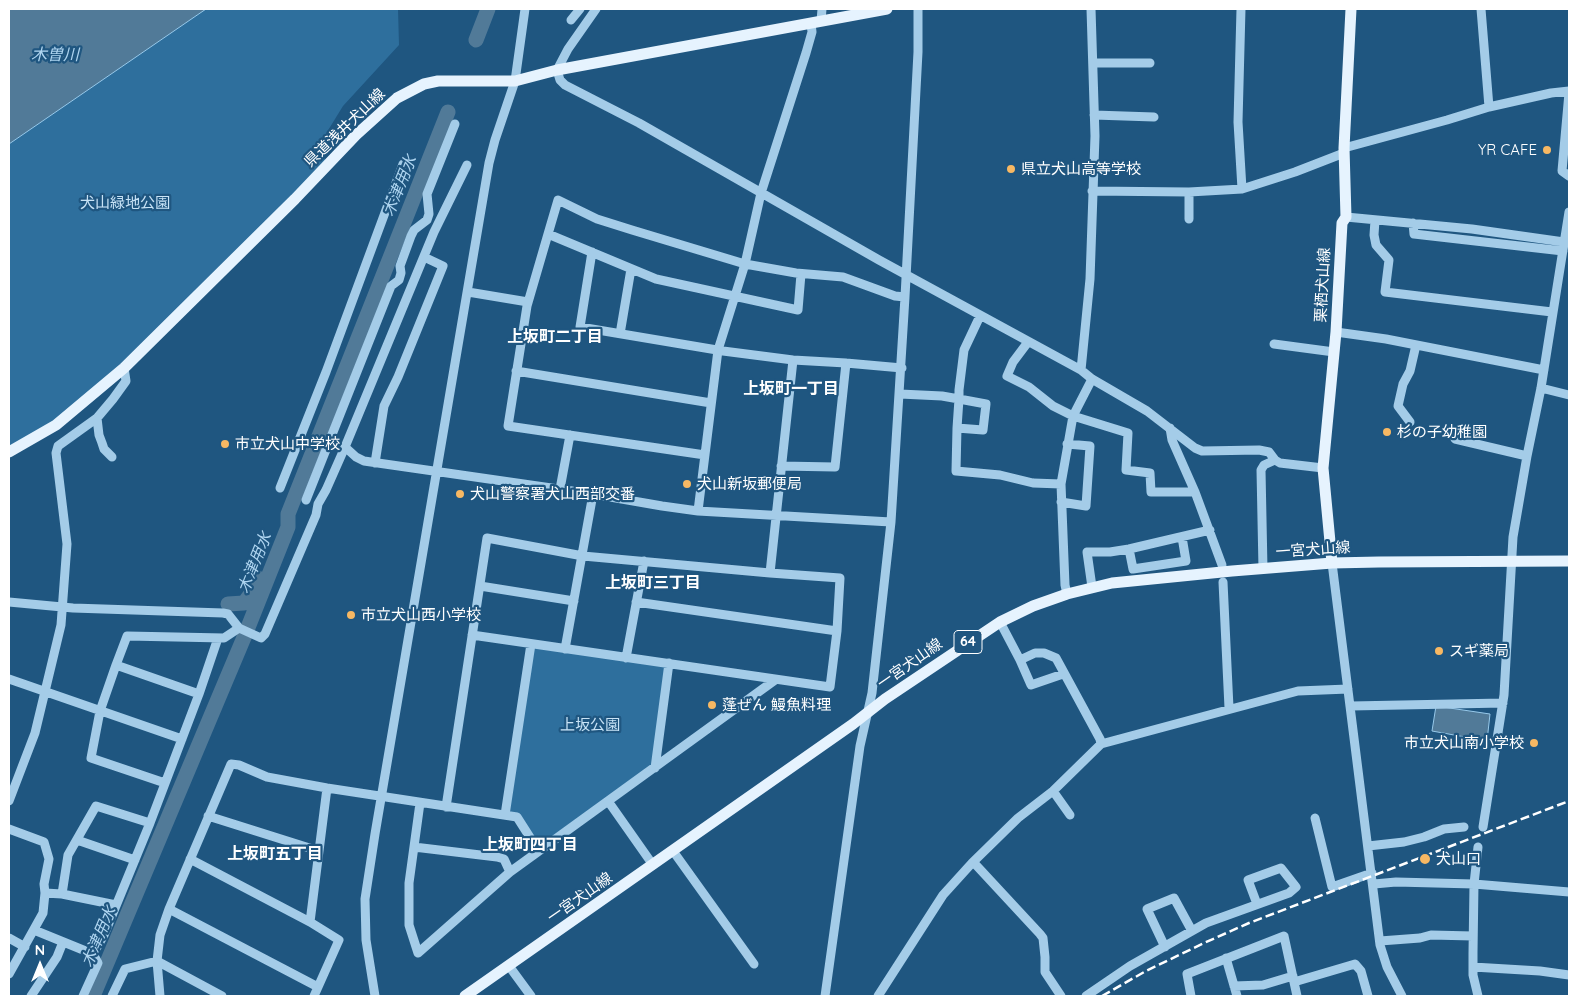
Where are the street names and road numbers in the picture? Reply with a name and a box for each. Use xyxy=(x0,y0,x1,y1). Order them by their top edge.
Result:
street label: 県道浅井犬山線 xyxy=(301,85,389,171)
street label: 栗栖犬山線 xyxy=(1312,247,1334,323)
street label: 一宮犬山線 xyxy=(1275,538,1351,562)
road number: 64 xyxy=(954,630,982,654)
street label: 一宮犬山線 xyxy=(874,635,946,693)
street label: 一宮犬山線 xyxy=(544,869,616,927)

